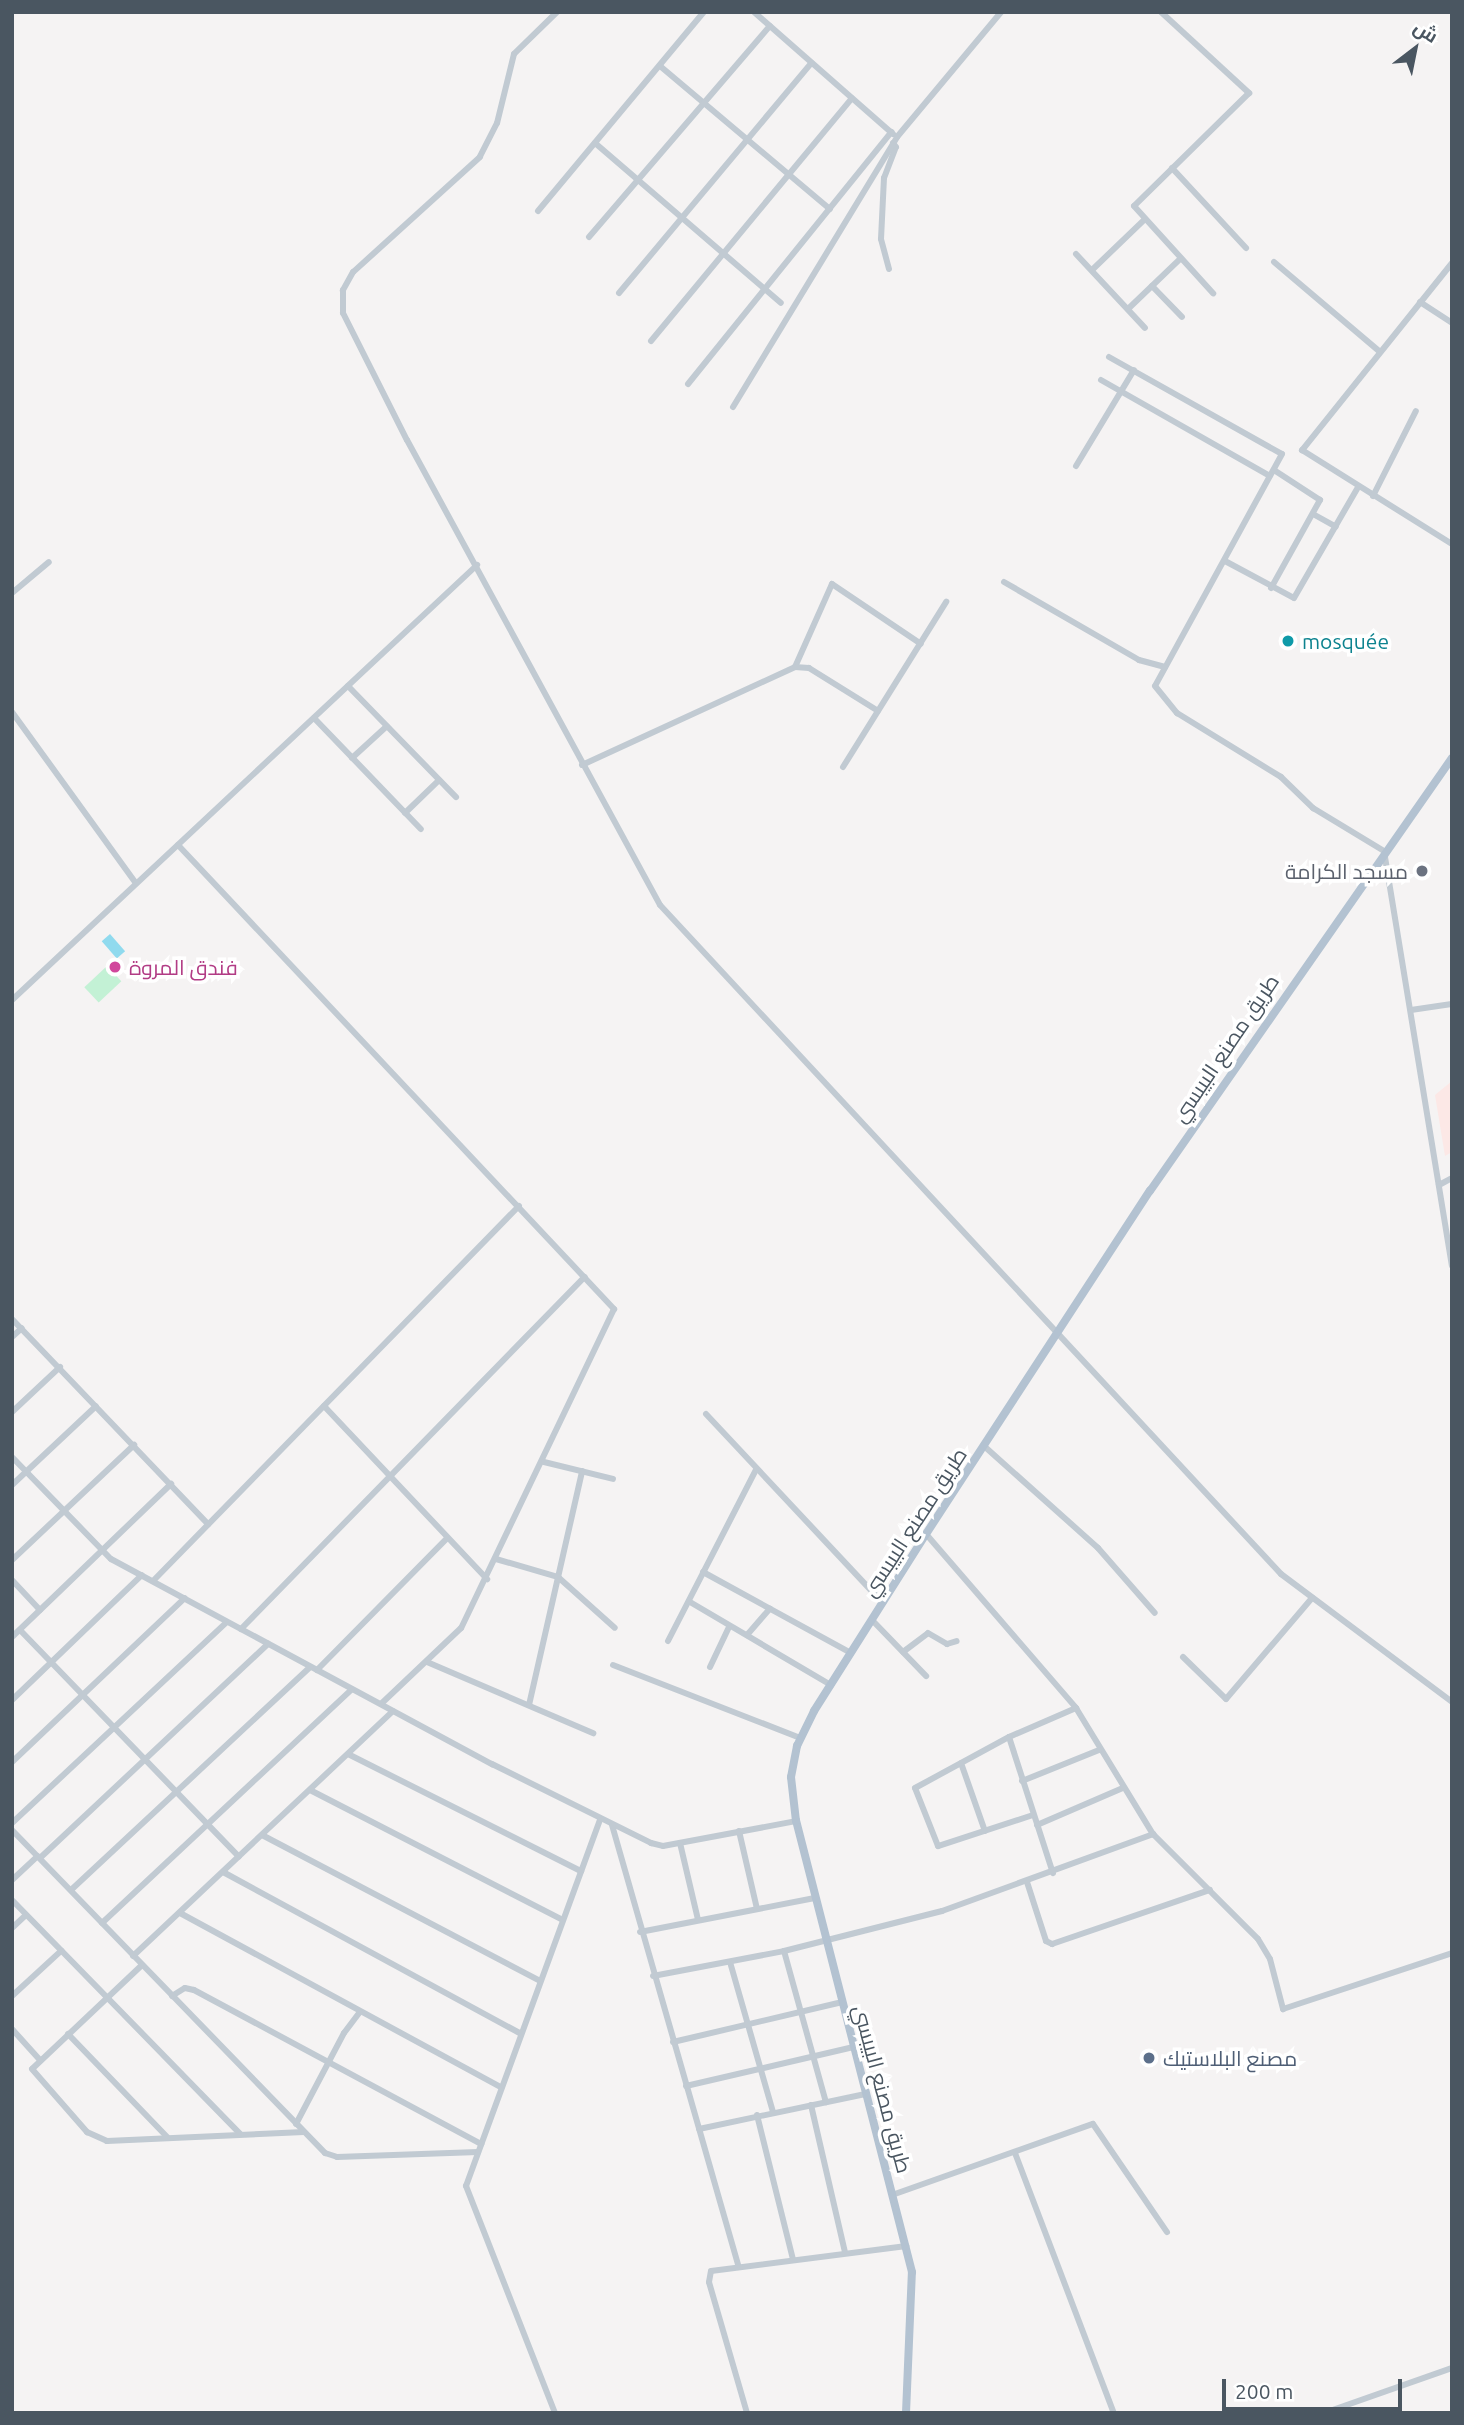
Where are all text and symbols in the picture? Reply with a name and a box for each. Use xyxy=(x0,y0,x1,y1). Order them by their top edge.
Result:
north arrow xyxy=(1380,14,1450,84)
text: ش xyxy=(1410,15,1442,47)
place label: mosquée xyxy=(1302,628,1389,654)
marker: mosquée xyxy=(1280,633,1296,649)
place label: مسجد الكرامة xyxy=(1285,858,1408,884)
marker: مسجد الكرامة xyxy=(1414,863,1430,879)
place label: فندق المروة xyxy=(129,954,238,980)
marker: فندق المروة xyxy=(107,959,123,975)
street label: طريق مصنع البيبسي xyxy=(1166,969,1284,1127)
street label: طريق مصنع البيبسي xyxy=(856,1443,972,1601)
street label: طريق مصنع البيبسي xyxy=(848,2002,918,2176)
place label: مصنع البلاستيك xyxy=(1163,2045,1297,2071)
marker: مصنع البلاستيك xyxy=(1141,2050,1157,2066)
scale bar xyxy=(1226,2366,1406,2410)
text: 200 m xyxy=(1235,2379,1293,2403)

